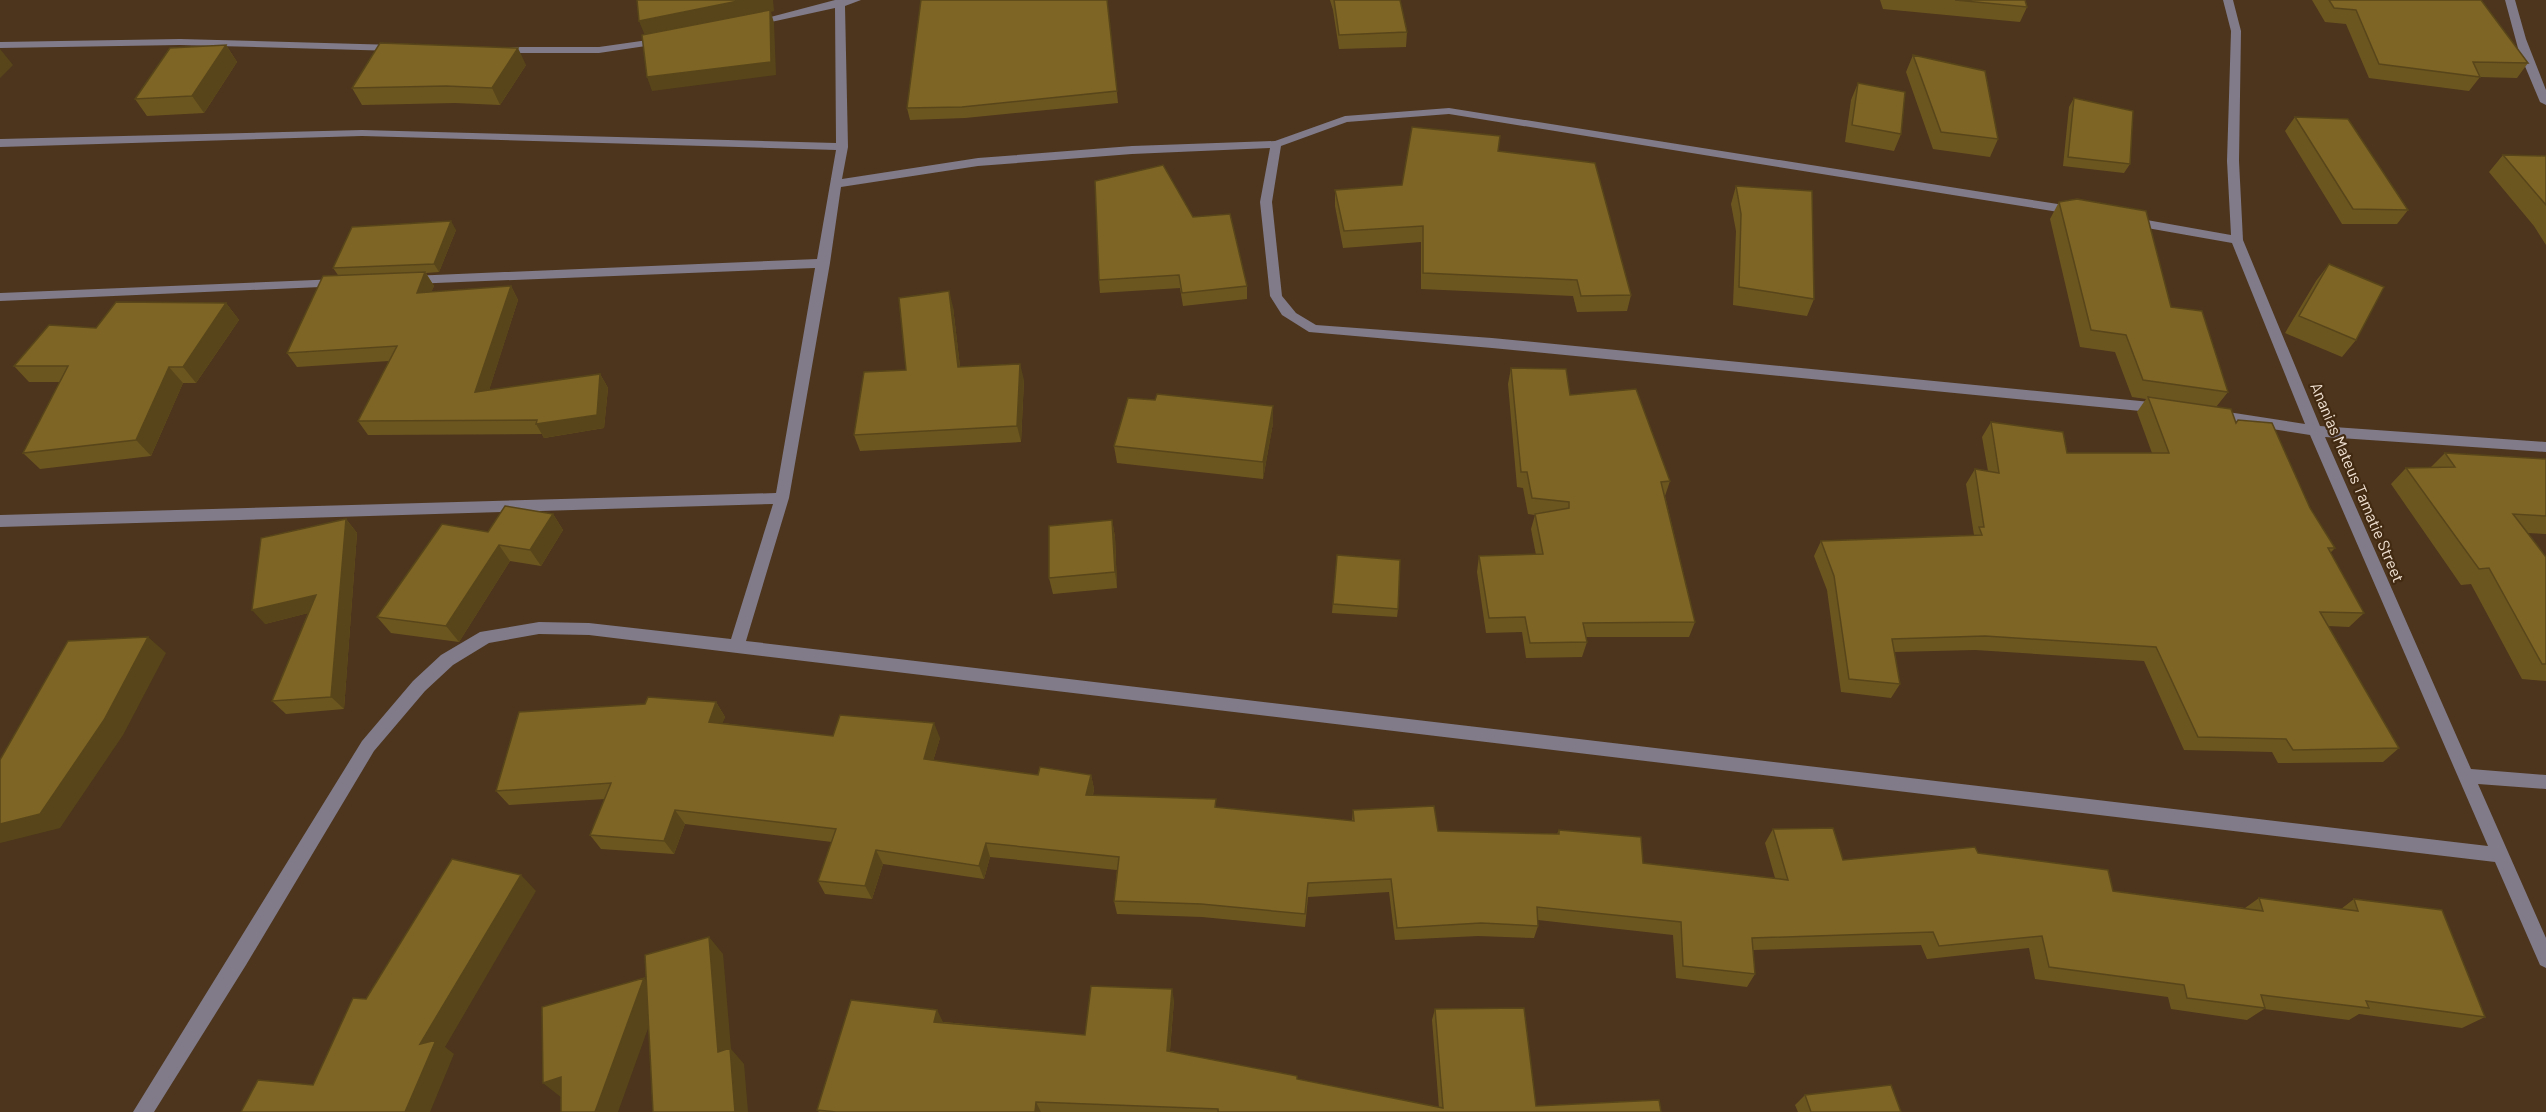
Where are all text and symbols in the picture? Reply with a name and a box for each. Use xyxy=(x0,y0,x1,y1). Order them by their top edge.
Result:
street label: Ananias Mateus Tamatie Street xyxy=(2307,379,2409,585)

